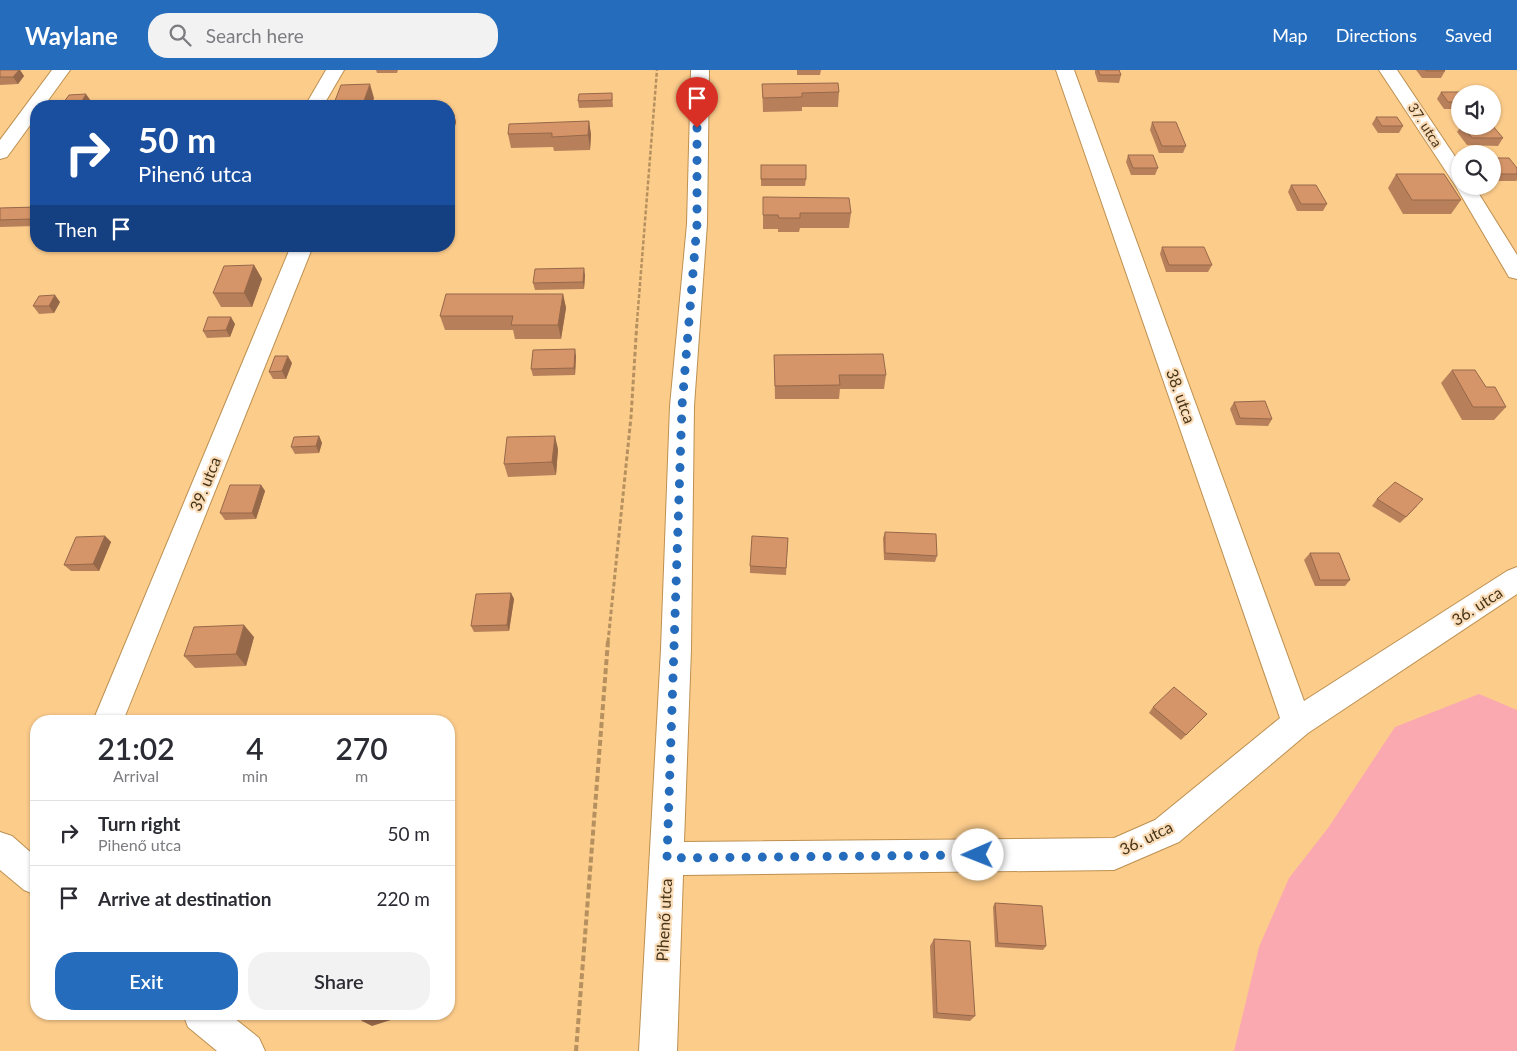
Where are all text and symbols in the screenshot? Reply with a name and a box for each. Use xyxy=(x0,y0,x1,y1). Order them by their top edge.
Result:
search box xyxy=(148,13,498,58)
text: Waylane xyxy=(25,21,118,50)
icon: search xyxy=(166,21,194,49)
text: Search here xyxy=(206,24,304,47)
text: Map xyxy=(1272,24,1308,46)
text: Directions xyxy=(1336,24,1417,46)
text: Saved xyxy=(1445,24,1492,46)
pin xyxy=(676,77,718,128)
icon: arrive xyxy=(683,84,711,112)
map controls xyxy=(1451,85,1501,195)
button: sound xyxy=(1451,85,1501,135)
street label: 37. utca xyxy=(1405,99,1446,150)
text: 50 m xyxy=(138,118,216,160)
icon: right xyxy=(55,120,120,185)
button: search xyxy=(1451,145,1501,195)
text: Pihenő utca xyxy=(138,160,252,187)
icon: arrive xyxy=(107,215,135,243)
text: Then xyxy=(55,218,97,241)
street label: 38. utca xyxy=(1163,366,1200,426)
street label: 39. utca xyxy=(185,454,224,514)
street label: 36. utca xyxy=(1448,582,1506,629)
text: 21:02 xyxy=(97,730,175,766)
text: 4 xyxy=(246,730,264,766)
text: 270 xyxy=(335,730,388,766)
text: Arrival xyxy=(113,766,159,785)
text: min xyxy=(242,766,268,785)
text: m xyxy=(355,766,368,785)
text: Turn right xyxy=(98,812,180,835)
street label: 36. utca xyxy=(1116,817,1175,859)
icon: right xyxy=(55,819,83,847)
text: 50 m xyxy=(387,822,430,845)
position arrow xyxy=(951,828,1003,880)
text: Pihenő utca xyxy=(98,835,181,854)
street label: Pihenő utca xyxy=(652,878,675,962)
icon: arrive xyxy=(55,884,83,912)
text: Arrive at destination xyxy=(98,887,271,910)
text: 220 m xyxy=(376,887,430,910)
button: Exit xyxy=(55,952,238,1010)
button: Share xyxy=(248,952,430,1010)

